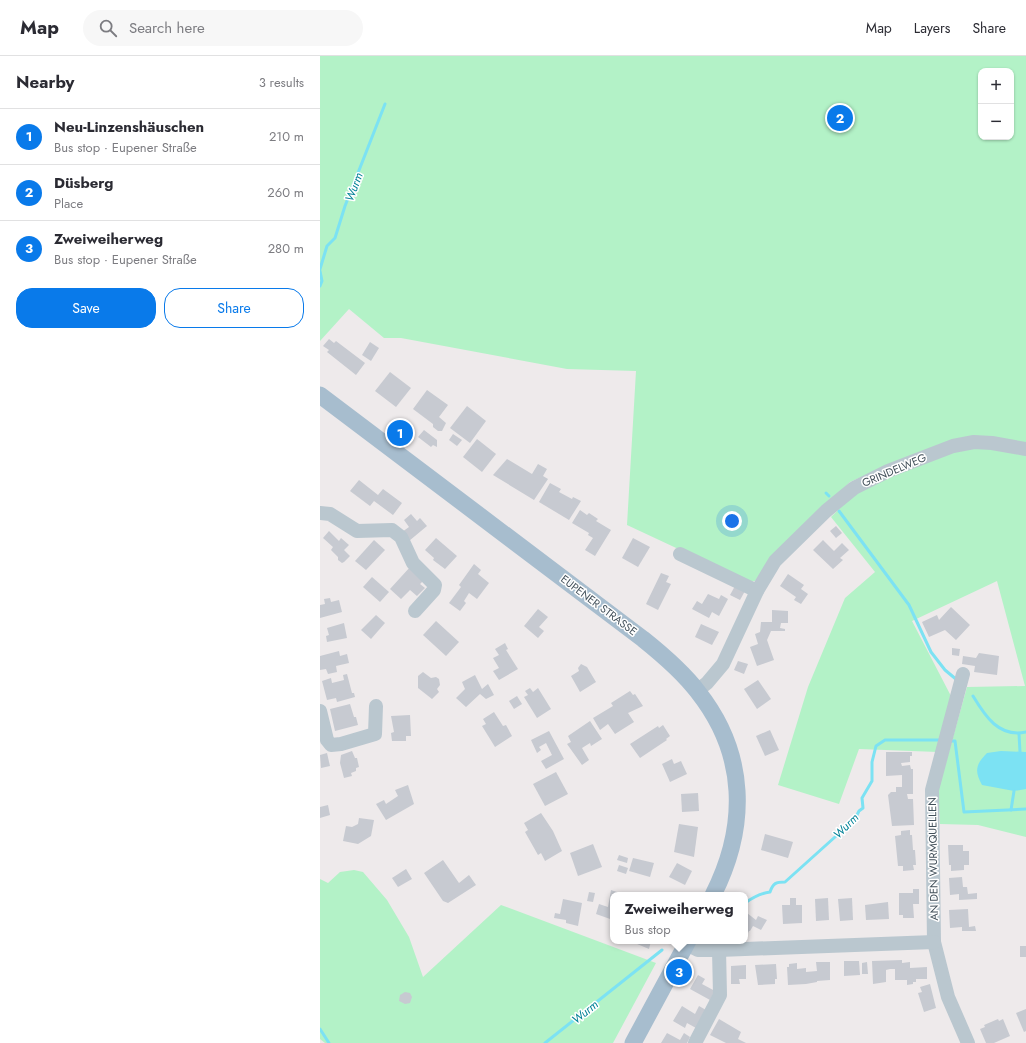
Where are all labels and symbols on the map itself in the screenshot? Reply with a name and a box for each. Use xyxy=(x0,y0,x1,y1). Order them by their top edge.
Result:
pin: 2 xyxy=(827,103,853,133)
water label: Wurm xyxy=(340,170,368,204)
pin: 1 xyxy=(387,418,413,448)
street label: GRINDELWEG xyxy=(859,449,929,491)
your location xyxy=(722,511,742,531)
street label: EUPENER STRASSE xyxy=(558,571,640,639)
street label: AN DEN WURMQUELLEN xyxy=(924,797,942,921)
water label: Wurm xyxy=(829,809,863,843)
pin: 3 xyxy=(666,957,692,987)
water label: Wurm xyxy=(568,996,602,1028)

